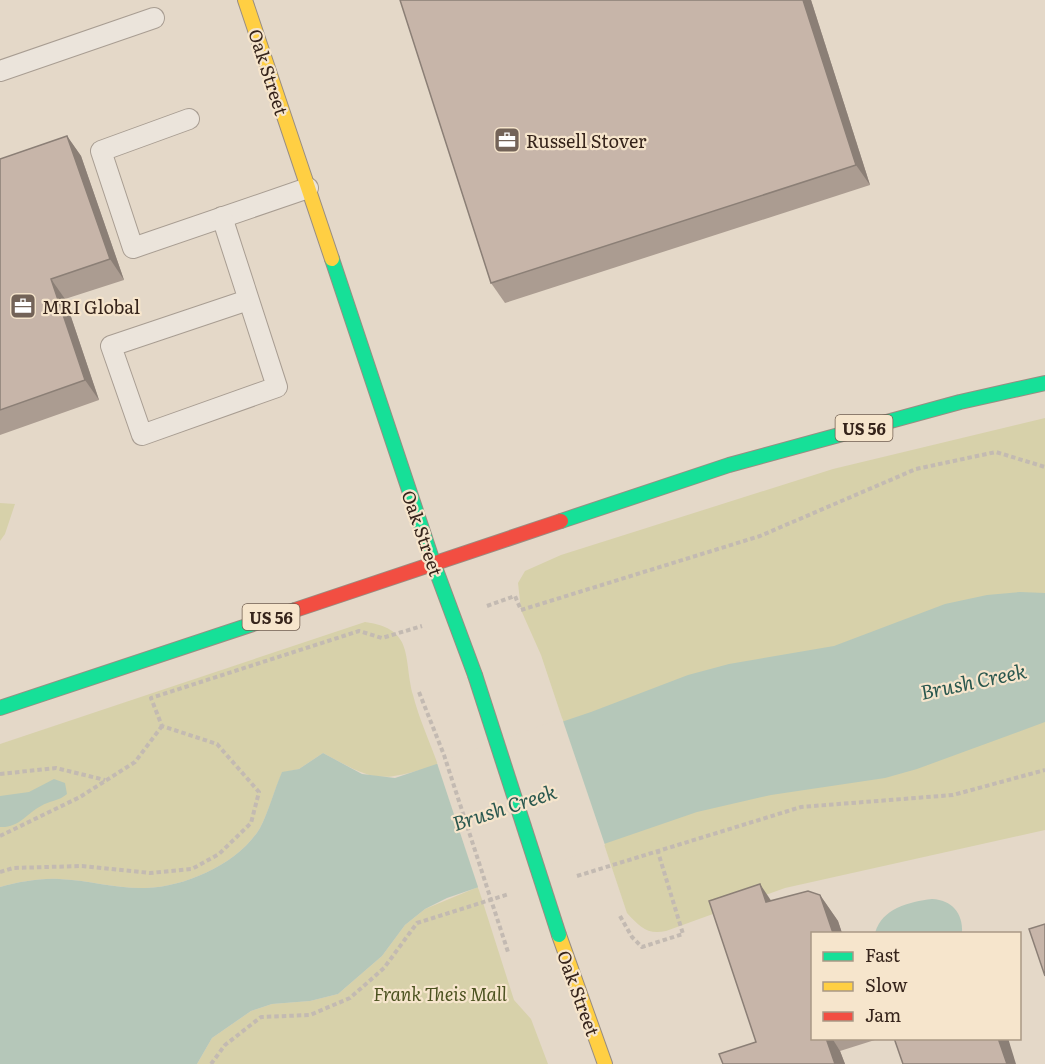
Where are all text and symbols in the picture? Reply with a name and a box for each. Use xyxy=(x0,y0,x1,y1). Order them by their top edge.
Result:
street label: Oak Street xyxy=(242,25,296,119)
office icon: Russell Stover xyxy=(492,125,522,155)
place label: Russell Stover xyxy=(526,127,647,154)
office icon: MRI Global xyxy=(8,291,38,321)
place label: MRI Global xyxy=(42,293,140,320)
road number: US 56 xyxy=(836,415,892,441)
street label: Oak Street xyxy=(396,486,451,580)
road number: US 56 xyxy=(242,604,300,630)
water label: Brush Creek xyxy=(917,654,1029,706)
water label: Brush Creek xyxy=(448,775,560,837)
legend xyxy=(811,932,1021,1040)
text: Fast xyxy=(865,941,901,968)
street label: Oak Street xyxy=(551,946,607,1040)
text: Slow xyxy=(865,971,908,998)
park label: Frank Theis Mall xyxy=(373,980,508,1007)
text: Jam xyxy=(865,1001,901,1028)

